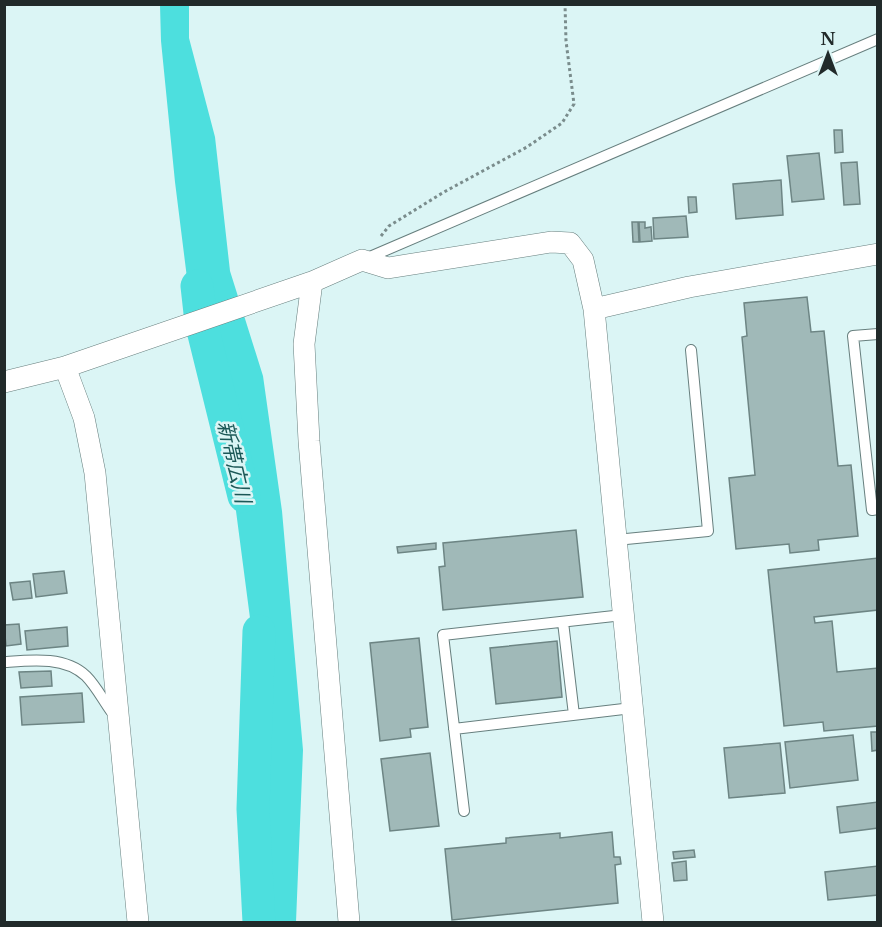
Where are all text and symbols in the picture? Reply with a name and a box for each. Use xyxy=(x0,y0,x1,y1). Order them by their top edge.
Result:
north arrow xyxy=(798,24,858,84)
text: N xyxy=(820,29,836,49)
water label: 新帯広川 xyxy=(212,418,257,508)

